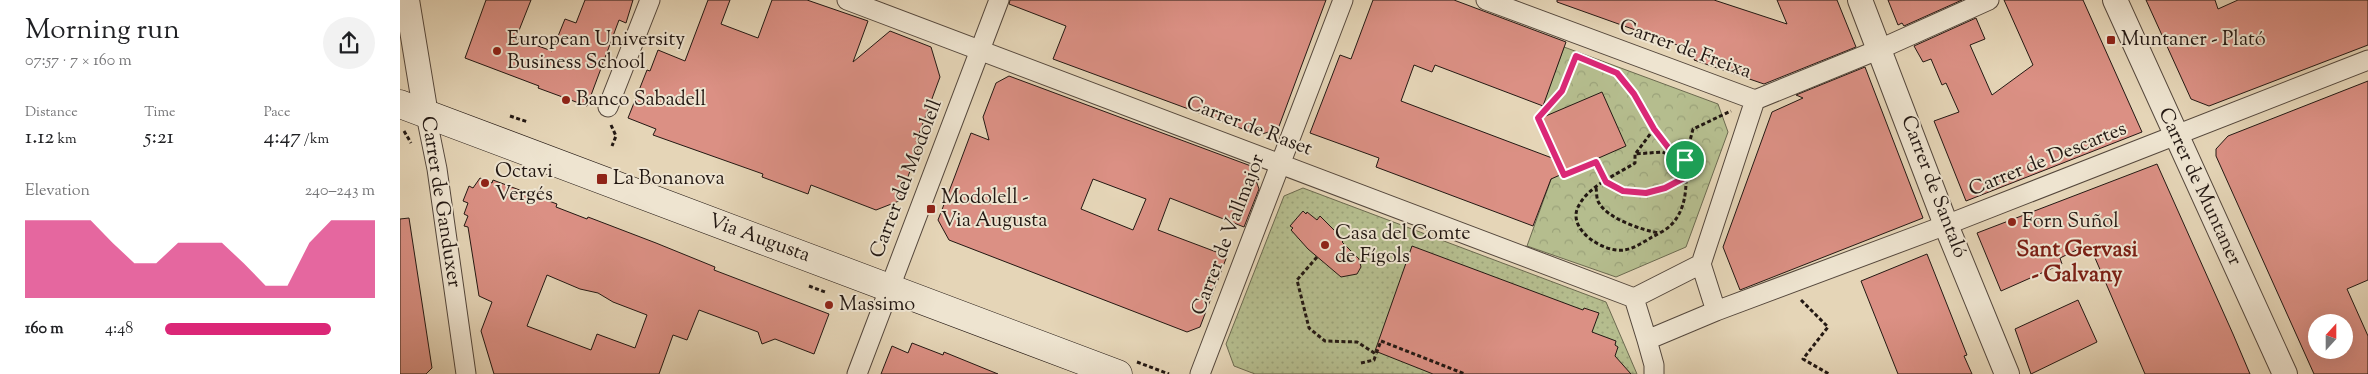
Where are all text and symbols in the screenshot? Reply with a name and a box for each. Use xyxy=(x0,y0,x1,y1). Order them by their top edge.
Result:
text: Morning run xyxy=(25,11,180,51)
street label: Carrer de Freixa xyxy=(1615,13,1755,87)
button: share xyxy=(323,17,375,69)
place label: European University Business School xyxy=(507,26,685,78)
place label: Muntaner - Plató xyxy=(2121,26,2266,55)
marker: Muntaner - Plató xyxy=(2105,34,2117,46)
marker: European University Business School xyxy=(491,45,503,57)
text: 07:57 · 7 × 160 m xyxy=(25,50,132,73)
place label: Banco Sabadell xyxy=(576,86,706,115)
street label: Carrer de Raset xyxy=(1182,90,1316,164)
marker: Banco Sabadell xyxy=(560,94,572,106)
street label: Carrer del Modolell xyxy=(863,95,951,263)
text: Distance xyxy=(25,103,78,123)
text: Time xyxy=(144,103,175,123)
text: Pace xyxy=(264,103,290,123)
street label: Carrer de Muntaner xyxy=(2150,103,2249,271)
street label: Carrer de Santaló xyxy=(1892,111,1974,263)
street label: Carrer de Ganduxer xyxy=(412,114,468,290)
street label: Carrer de Descartes xyxy=(1965,115,2131,205)
text: 1.12 xyxy=(25,123,54,153)
text: 5:21 xyxy=(144,123,174,153)
text: 4:47 xyxy=(264,123,301,153)
text: km xyxy=(54,130,77,150)
text: /km xyxy=(301,130,329,150)
pin xyxy=(1664,139,1706,181)
icon: arrive xyxy=(1671,146,1699,174)
street label: Carrer de Vallmajor xyxy=(1185,150,1273,320)
place label: Octavi Vergés xyxy=(495,158,553,210)
place label: La Bonanova xyxy=(613,165,725,194)
marker: La Bonanova xyxy=(595,172,609,186)
marker: Octavi Vergés xyxy=(479,177,491,189)
text: Elevation xyxy=(25,180,90,203)
text: 240–243 m xyxy=(305,180,375,203)
place label: Modolell - Via Augusta xyxy=(941,184,1047,236)
marker: Modolell - Via Augusta xyxy=(925,203,937,215)
street label: Via Augusta xyxy=(704,207,814,271)
place label: Forn Suñol xyxy=(2022,208,2119,237)
marker: Forn Suñol xyxy=(2006,216,2018,228)
place label: Casa del Comte de Fígols xyxy=(1335,220,1471,272)
district label: Sant Gervasi - Galvany xyxy=(2016,235,2138,292)
marker: Casa del Comte de Fígols xyxy=(1319,239,1331,251)
place label: Massimo xyxy=(839,291,915,320)
marker: Massimo xyxy=(823,299,835,311)
north arrow xyxy=(2308,314,2352,359)
map controls xyxy=(2308,314,2353,359)
text: 160 m xyxy=(25,318,64,341)
text: 4:48 xyxy=(105,318,133,341)

